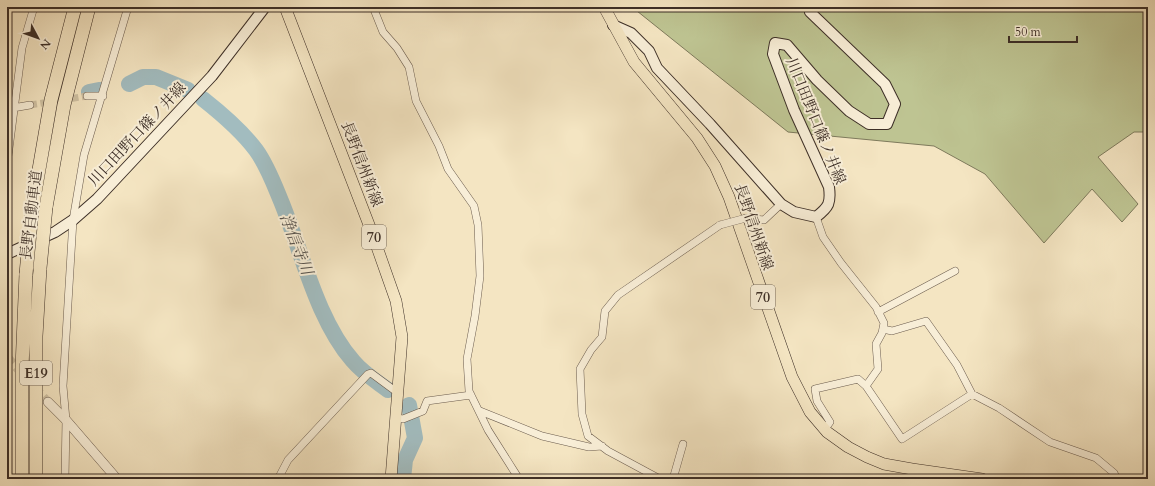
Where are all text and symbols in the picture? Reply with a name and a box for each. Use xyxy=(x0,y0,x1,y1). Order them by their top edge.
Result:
north arrow xyxy=(18,18,58,58)
scale bar xyxy=(1009,18,1077,44)
text: 50 m xyxy=(1015,24,1042,40)
text: N xyxy=(36,36,54,53)
street label: 川口田野口篠ノ井線 xyxy=(781,55,851,187)
street label: 川口田野口篠ノ井線 xyxy=(84,78,190,190)
street label: 長野信州新線 xyxy=(337,118,387,210)
street label: 長野自動車道 xyxy=(16,169,46,261)
street label: 長野信州新線 xyxy=(730,181,778,273)
water label: 浄信寺川 xyxy=(274,211,319,280)
road number: 70 xyxy=(362,225,386,249)
road number: 70 xyxy=(751,285,775,309)
road number: E19 xyxy=(20,361,52,385)

